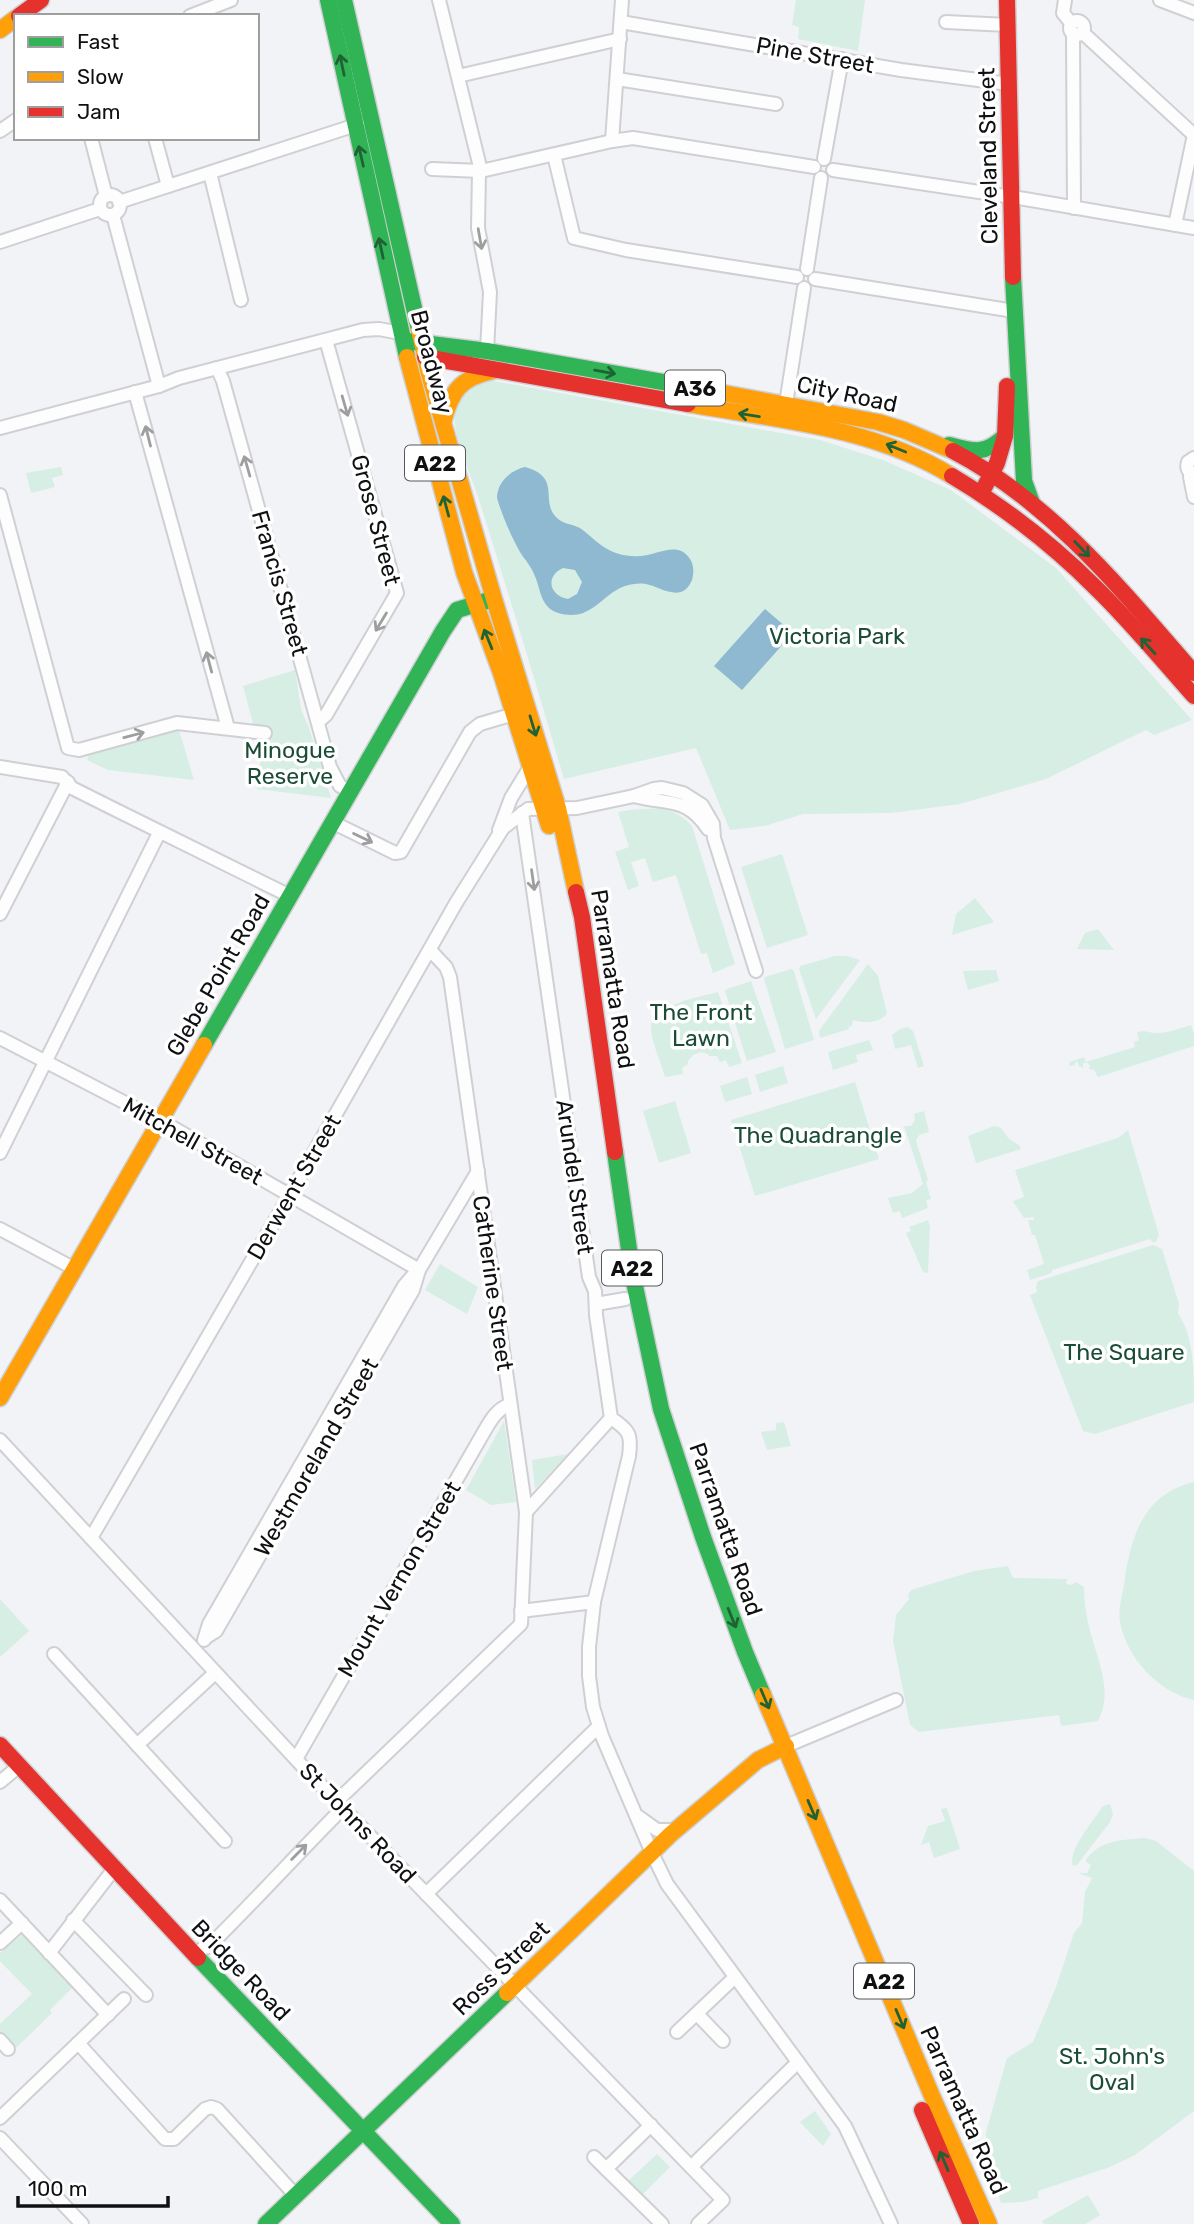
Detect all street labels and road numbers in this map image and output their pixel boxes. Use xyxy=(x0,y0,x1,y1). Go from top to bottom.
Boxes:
street label: Pine Street xyxy=(754,31,876,79)
street label: Cleveland Street xyxy=(972,67,1004,245)
street label: Broadway xyxy=(405,307,459,417)
road number: A36 xyxy=(665,370,725,406)
street label: City Road xyxy=(794,370,900,418)
road number: A22 xyxy=(405,446,465,480)
street label: Grose Street xyxy=(345,452,407,588)
street label: Francis Street xyxy=(246,507,314,659)
street label: Parramatta Road xyxy=(585,887,641,1071)
street label: Glebe Point Road xyxy=(160,889,276,1061)
street label: Mitchell Street xyxy=(118,1091,268,1191)
street label: Arundel Street xyxy=(550,1098,600,1256)
street label: Derwent Street xyxy=(241,1109,347,1265)
street label: Catherine Street xyxy=(467,1193,519,1373)
road number: A22 xyxy=(602,1250,662,1286)
street label: Westmoreland Street xyxy=(248,1353,384,1561)
street label: Parramatta Road xyxy=(683,1439,769,1619)
street label: Mount Vernon Street xyxy=(331,1476,467,1682)
street label: St Johns Road xyxy=(294,1757,422,1889)
street label: Bridge Road xyxy=(186,1913,296,2027)
street label: Ross Street xyxy=(447,1915,555,2021)
road number: A22 xyxy=(854,1964,914,1998)
street label: Parramatta Road xyxy=(914,2022,1014,2198)

